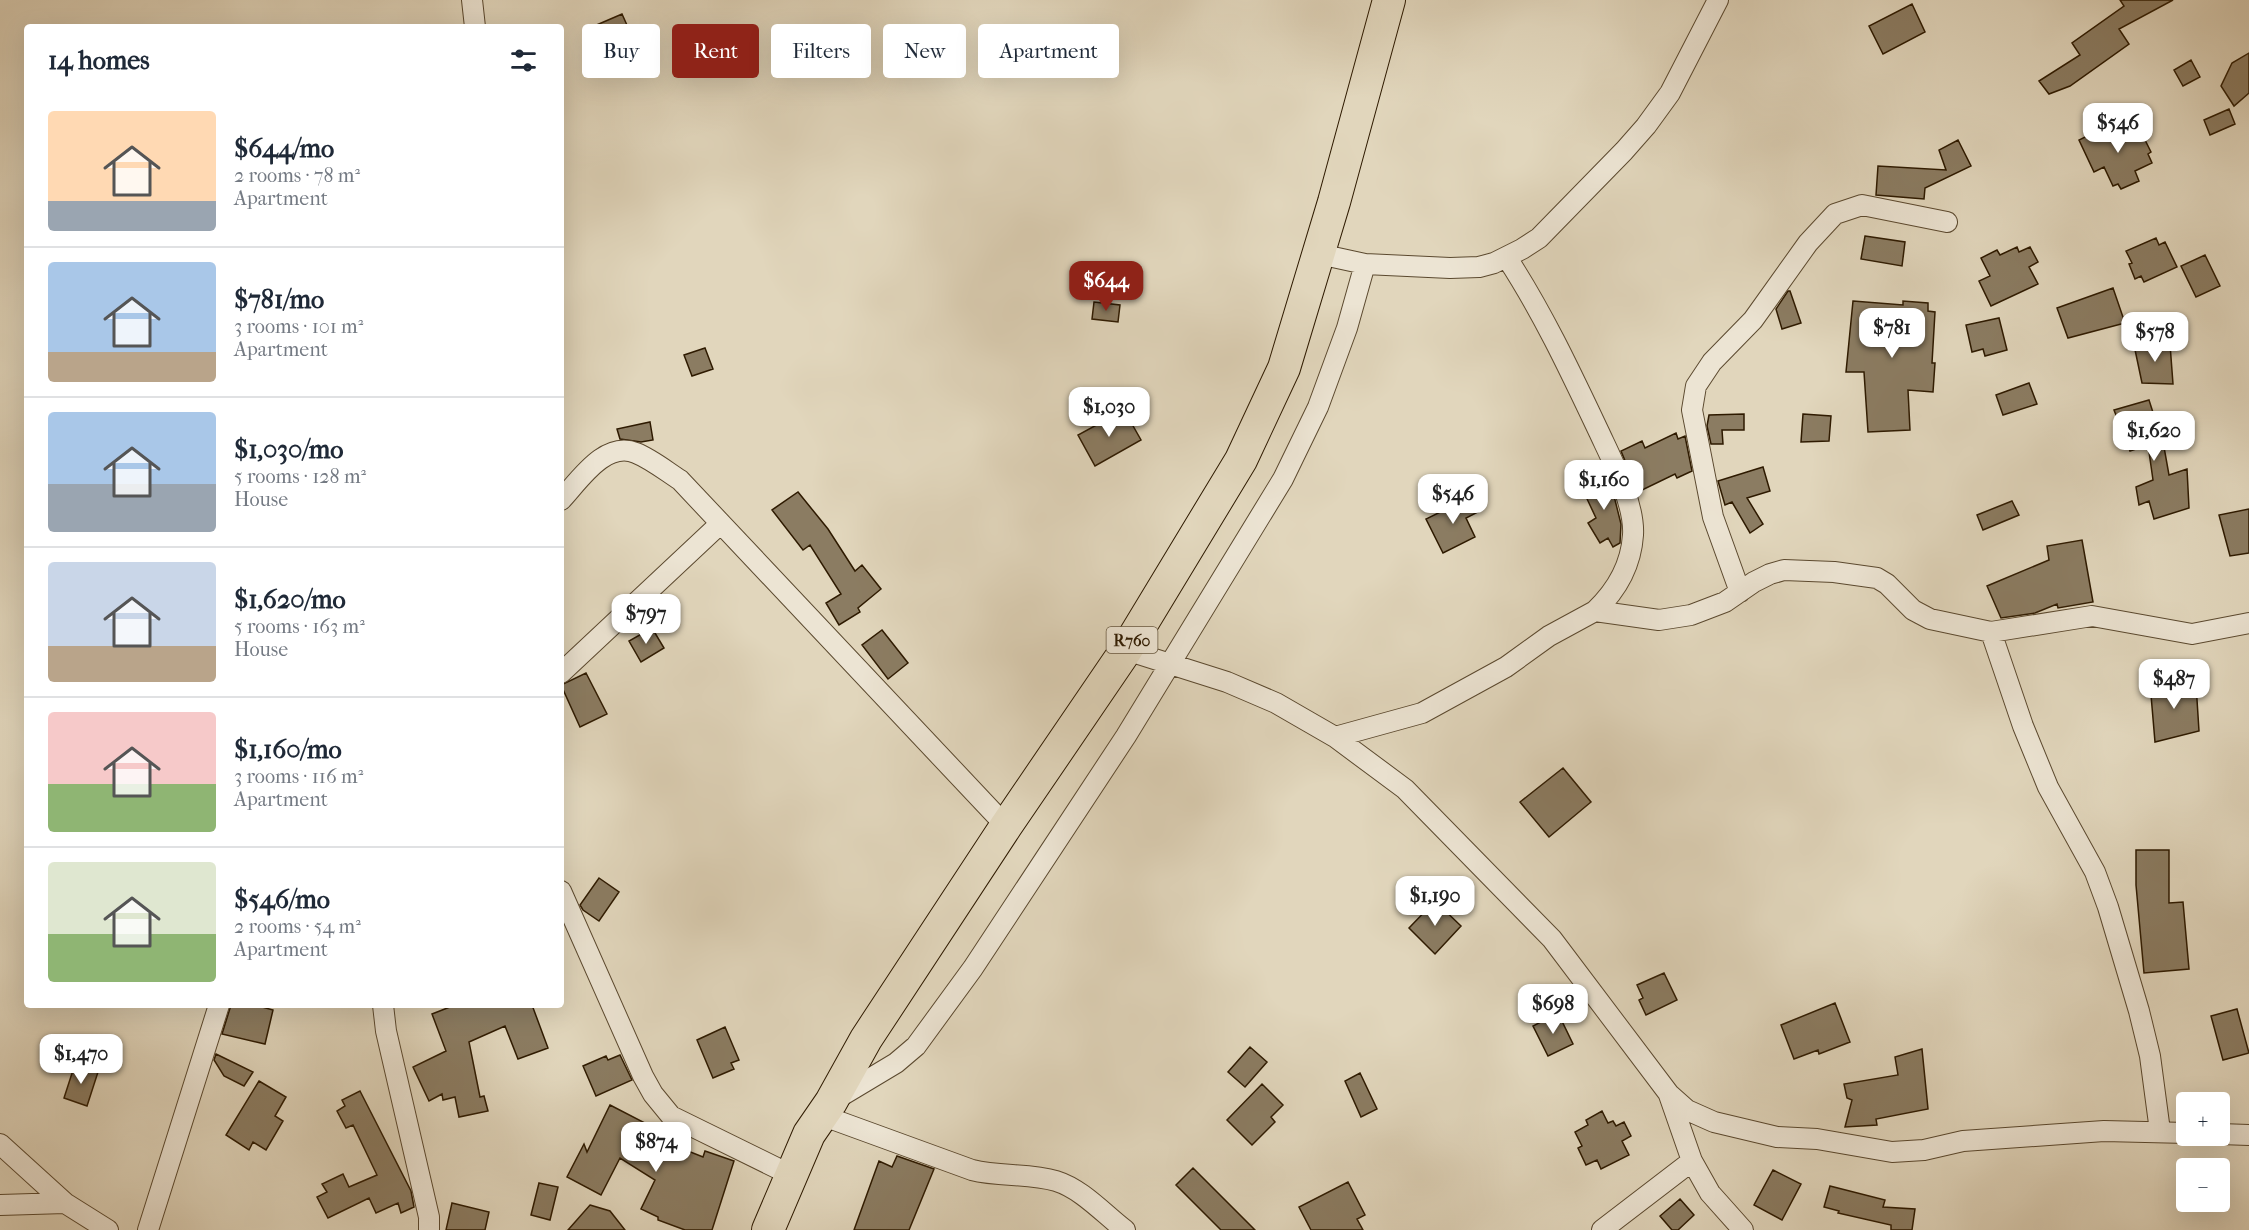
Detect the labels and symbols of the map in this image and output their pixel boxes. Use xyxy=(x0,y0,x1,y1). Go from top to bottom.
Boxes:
pin: $546 xyxy=(2082,103,2154,154)
pin: $644 xyxy=(1070,261,1142,312)
pin: $781 xyxy=(1856,308,1928,359)
pin: $578 xyxy=(2119,312,2191,363)
pin: $1,030 xyxy=(1060,387,1158,438)
pin: $1,620 xyxy=(2105,411,2203,462)
pin: $1,160 xyxy=(1555,460,1653,511)
pin: $546 xyxy=(1417,474,1489,525)
pin: $797 xyxy=(610,594,682,645)
road number: R760 xyxy=(1106,627,1158,653)
pin: $487 xyxy=(2138,659,2210,710)
pin: $1,190 xyxy=(1386,876,1484,927)
pin: $698 xyxy=(1517,984,1589,1035)
pin: $1,470 xyxy=(32,1034,130,1085)
pin: $874 xyxy=(620,1122,692,1173)

